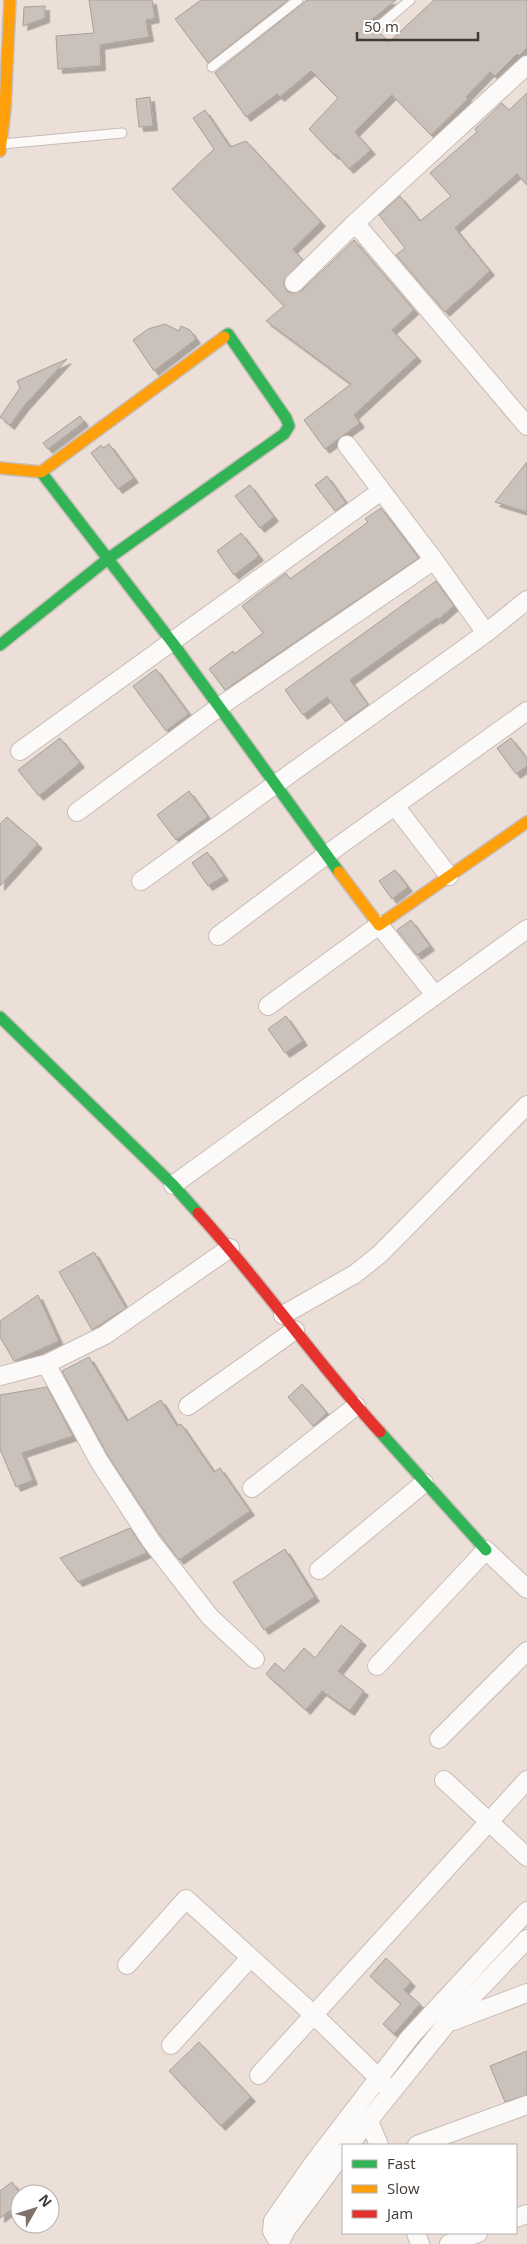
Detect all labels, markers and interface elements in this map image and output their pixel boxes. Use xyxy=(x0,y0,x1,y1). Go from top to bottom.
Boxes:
scale bar xyxy=(357,10,478,42)
text: 50 m xyxy=(364,16,399,36)
legend xyxy=(342,2144,517,2234)
text: Fast xyxy=(387,2153,416,2173)
text: Slow xyxy=(387,2178,420,2198)
north arrow xyxy=(10,2184,60,2234)
text: N xyxy=(35,2190,56,2211)
text: Jam xyxy=(385,2203,413,2223)

